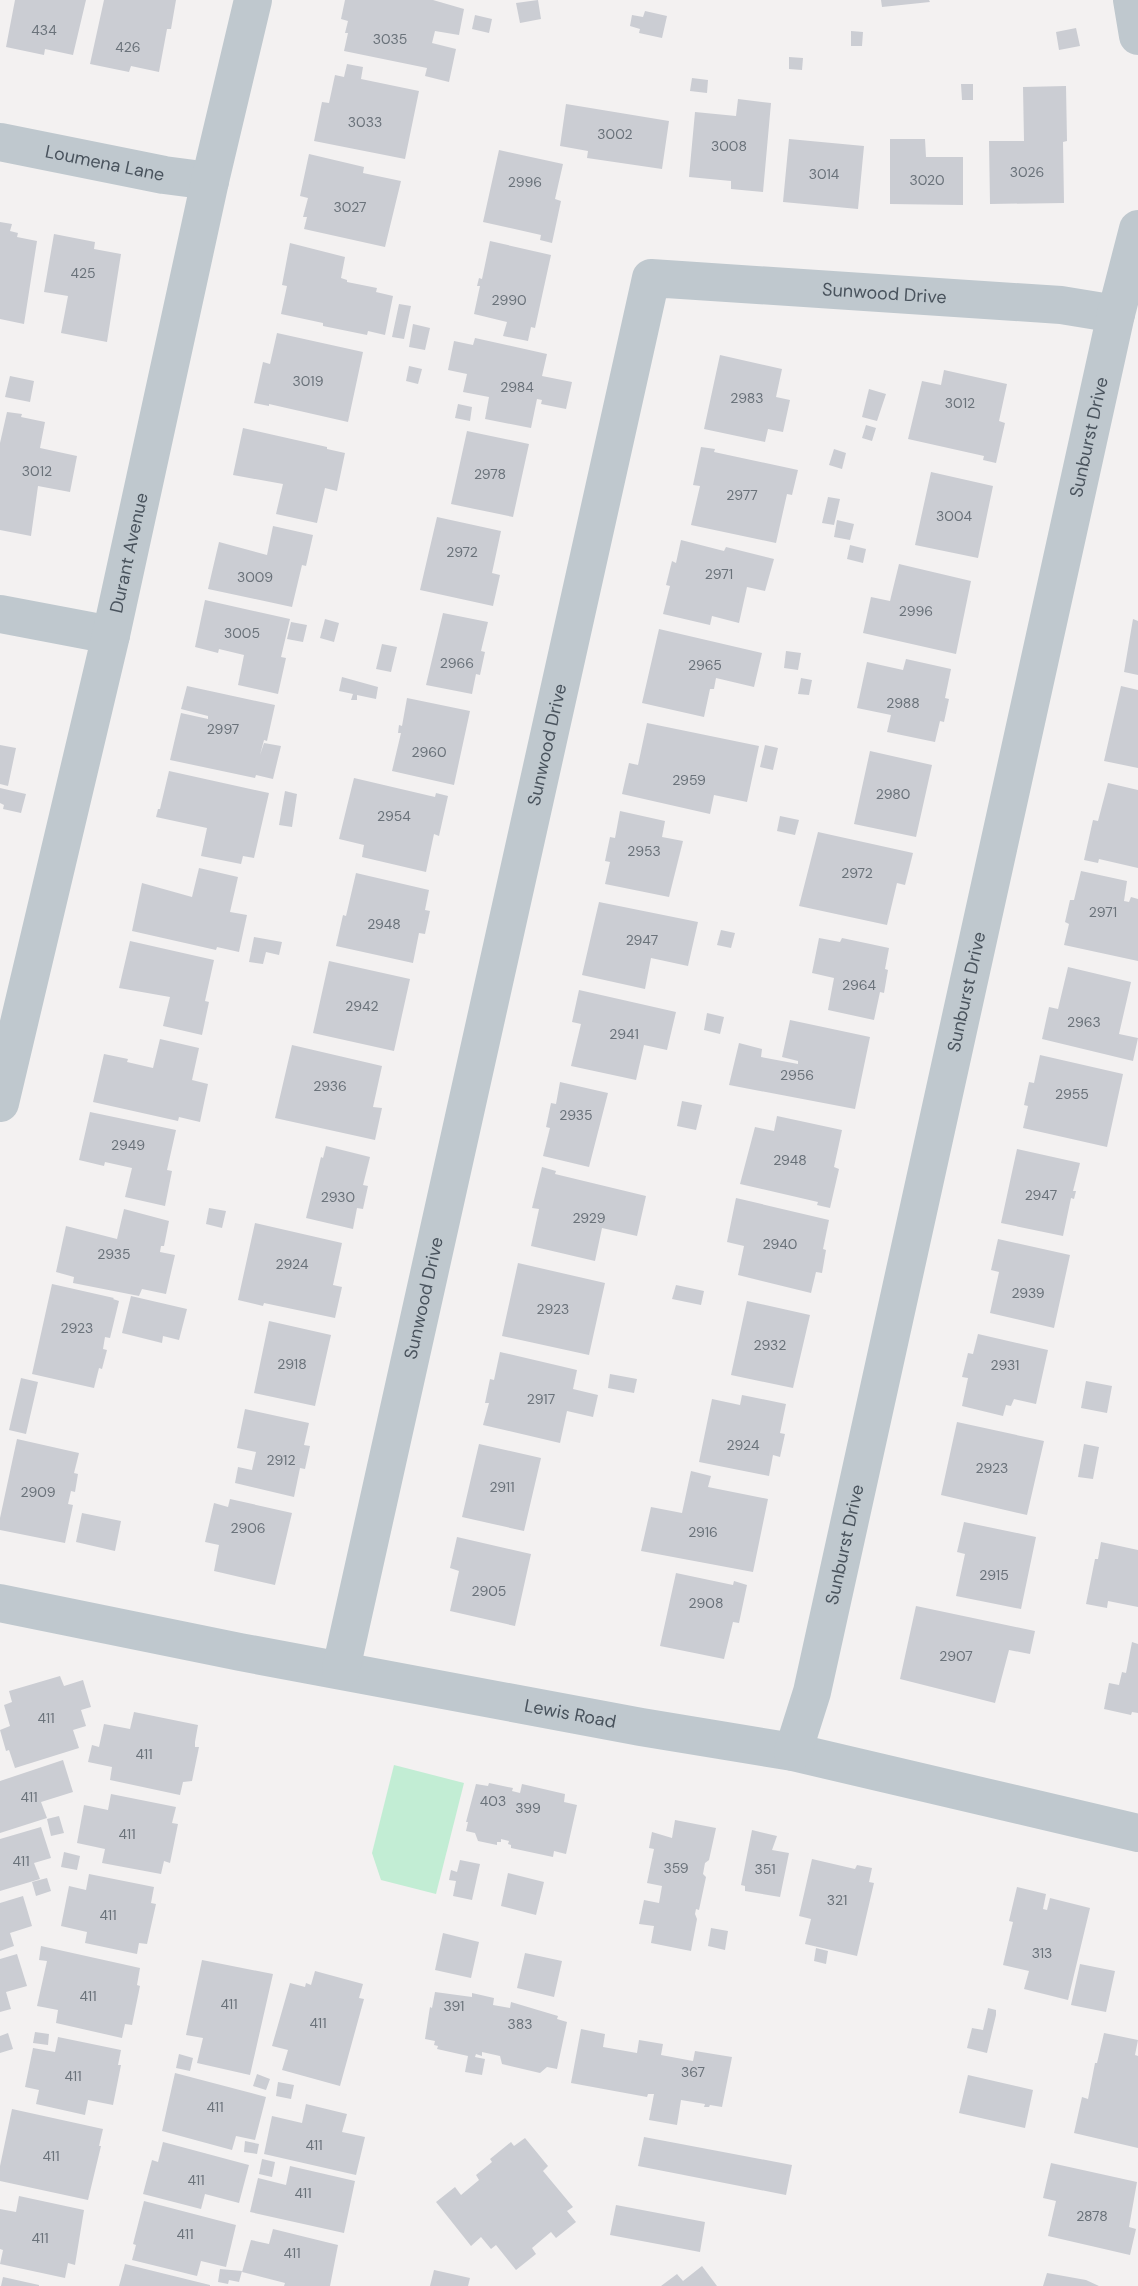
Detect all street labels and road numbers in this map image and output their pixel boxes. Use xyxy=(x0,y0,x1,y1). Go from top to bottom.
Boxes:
street label: Loumena Lane xyxy=(43,139,167,187)
street label: Sunwood Drive xyxy=(821,277,947,309)
street label: Sunburst Drive xyxy=(1064,375,1114,500)
street label: Durant Avenue xyxy=(104,490,154,615)
street label: Sunwood Drive xyxy=(522,681,572,808)
street label: Sunburst Drive xyxy=(942,929,991,1054)
street label: Sunwood Drive xyxy=(398,1235,449,1362)
street label: Sunburst Drive xyxy=(820,1482,869,1607)
street label: Lewis Road xyxy=(522,1693,618,1734)

